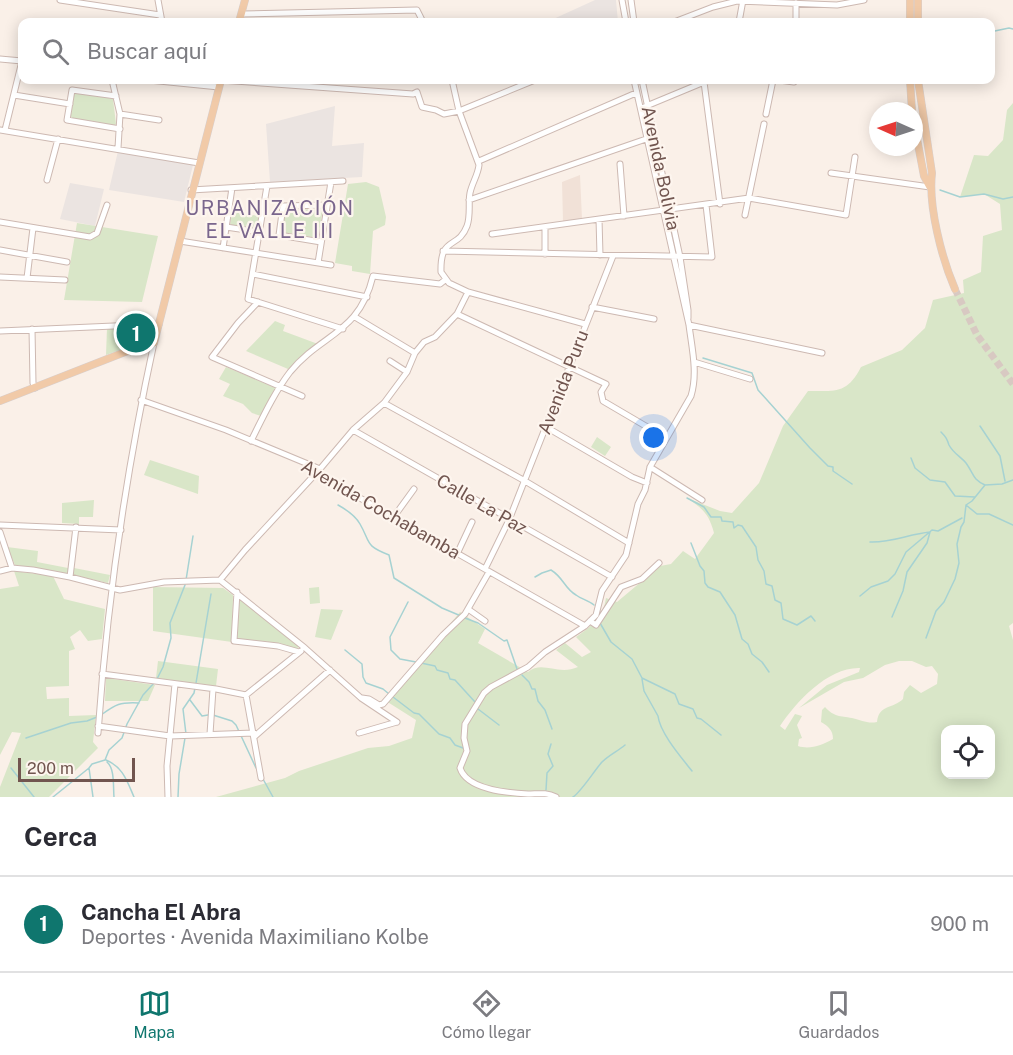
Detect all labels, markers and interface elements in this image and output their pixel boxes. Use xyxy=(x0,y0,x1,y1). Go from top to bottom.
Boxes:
search box xyxy=(18,18,995,84)
icon: search xyxy=(39,35,72,68)
text: Buscar aquí xyxy=(87,38,207,64)
north arrow xyxy=(869,102,923,156)
street label: Avenida Bolivia xyxy=(638,104,684,232)
district label: URBANIZACIÓN EL VALLE III xyxy=(185,195,355,243)
pin: 1 xyxy=(116,310,156,356)
street label: Avenida Puru xyxy=(533,327,593,437)
your location xyxy=(639,423,668,452)
street label: Avenida Cochabamba xyxy=(298,455,464,563)
street label: Calle La Paz xyxy=(433,470,531,538)
map controls xyxy=(941,725,995,779)
button: locate xyxy=(941,725,995,779)
scale bar xyxy=(18,755,135,782)
text: 200 m xyxy=(27,759,74,778)
text: Cerca xyxy=(24,821,97,852)
text: Cancha El Abra xyxy=(81,899,241,925)
text: 1 xyxy=(39,912,48,936)
text: 900 m xyxy=(930,912,989,936)
text: Deportes · Avenida Maximiliano Kolbe xyxy=(81,925,429,949)
tab: Mapa xyxy=(134,987,175,1042)
tab: Cómo llegar xyxy=(442,987,531,1042)
tab: Guardados xyxy=(798,987,879,1042)

